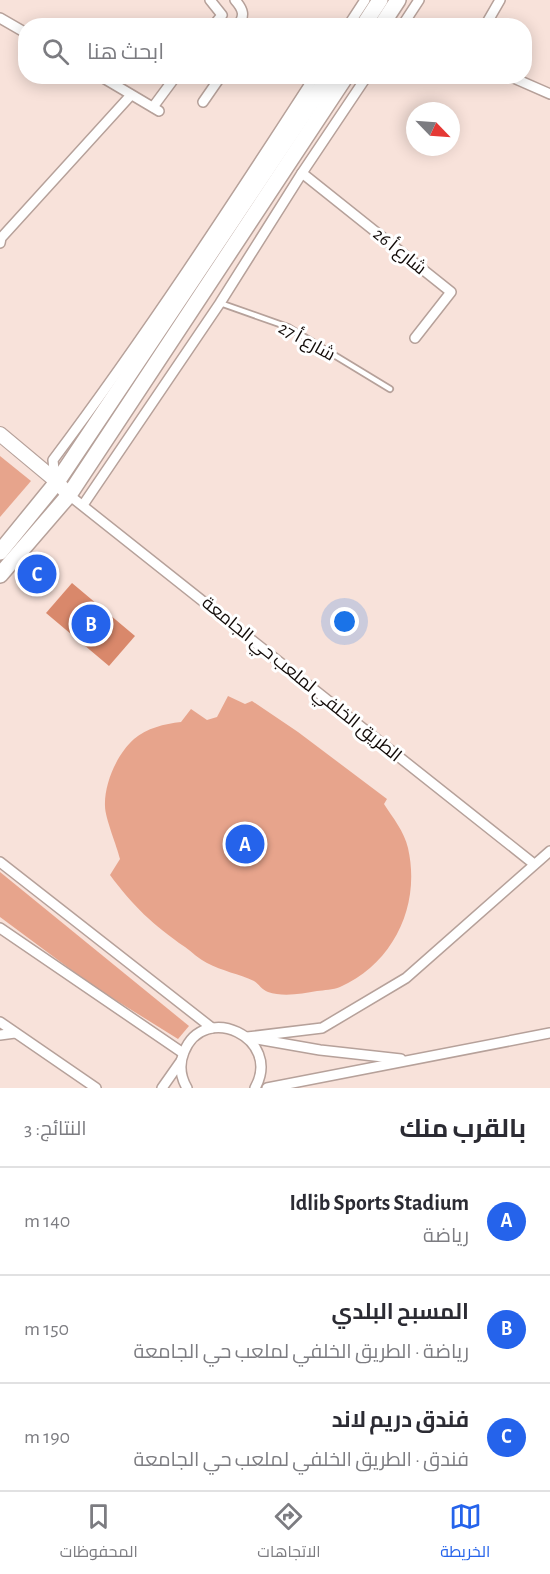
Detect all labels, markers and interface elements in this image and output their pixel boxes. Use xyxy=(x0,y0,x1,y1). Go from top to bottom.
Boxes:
search box xyxy=(18,18,532,84)
icon: search xyxy=(39,35,72,68)
text: ابحث هنا xyxy=(87,41,164,63)
north arrow xyxy=(406,102,460,156)
street label: شارع أ 26 xyxy=(368,223,431,280)
street label: شارع أ 27 xyxy=(274,317,339,366)
pin: C xyxy=(18,552,57,596)
street label: الطريق الخلفي لملعب حي الجامعة xyxy=(196,594,404,769)
pin: B xyxy=(72,602,110,646)
your location xyxy=(330,607,359,636)
pin: A xyxy=(226,822,264,866)
text: بالقرب منك xyxy=(399,1116,526,1142)
text: النتائج: 3 xyxy=(24,1119,87,1139)
text: Idlib Sports Stadium xyxy=(290,1192,469,1214)
text: 140 m xyxy=(24,1211,70,1231)
text: A xyxy=(501,1211,513,1231)
text: رياضة xyxy=(423,1226,469,1246)
text: المسبح البلدي xyxy=(331,1301,469,1323)
text: 150 m xyxy=(24,1319,69,1339)
text: B xyxy=(501,1319,512,1339)
text: رياضة · الطريق الخلفي لملعب حي الجامعة xyxy=(133,1342,469,1362)
text: فندق دريم لاند xyxy=(332,1409,469,1431)
text: 190 m xyxy=(24,1427,70,1447)
text: C xyxy=(501,1427,512,1447)
text: فندق · الطريق الخلفي لملعب حي الجامعة xyxy=(133,1450,469,1470)
tab: المحفوظات xyxy=(60,1500,138,1566)
tab: الاتجاهات xyxy=(257,1500,321,1566)
tab: الخريطة xyxy=(440,1500,490,1566)

